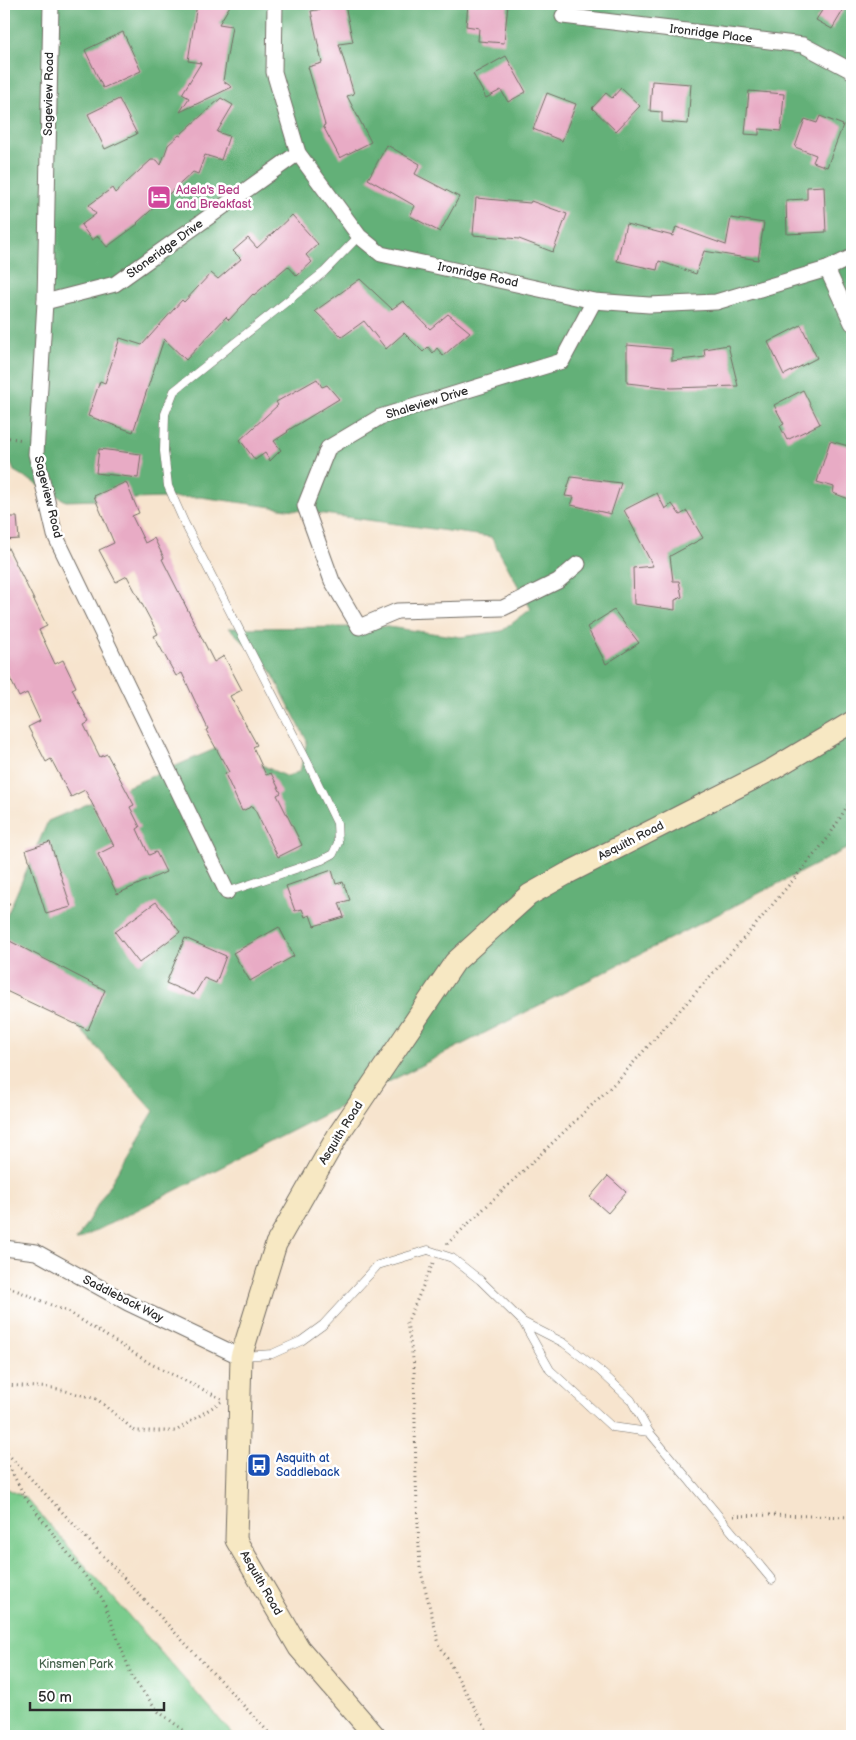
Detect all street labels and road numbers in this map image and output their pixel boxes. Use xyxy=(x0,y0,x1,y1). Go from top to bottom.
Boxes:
street label: Ironridge Place xyxy=(669,21,753,47)
street label: Sageview Road xyxy=(41,52,57,136)
street label: Stoneridge Drive xyxy=(124,216,206,282)
street label: Ironridge Road xyxy=(436,259,520,291)
street label: Shaleview Drive xyxy=(384,383,470,423)
street label: Sageview Road xyxy=(31,454,65,540)
street label: Asquith Road xyxy=(596,818,667,864)
street label: Asquith Road xyxy=(316,1098,366,1167)
street label: Saddleback Way xyxy=(80,1272,166,1326)
street label: Asquith Road xyxy=(237,1548,286,1618)

